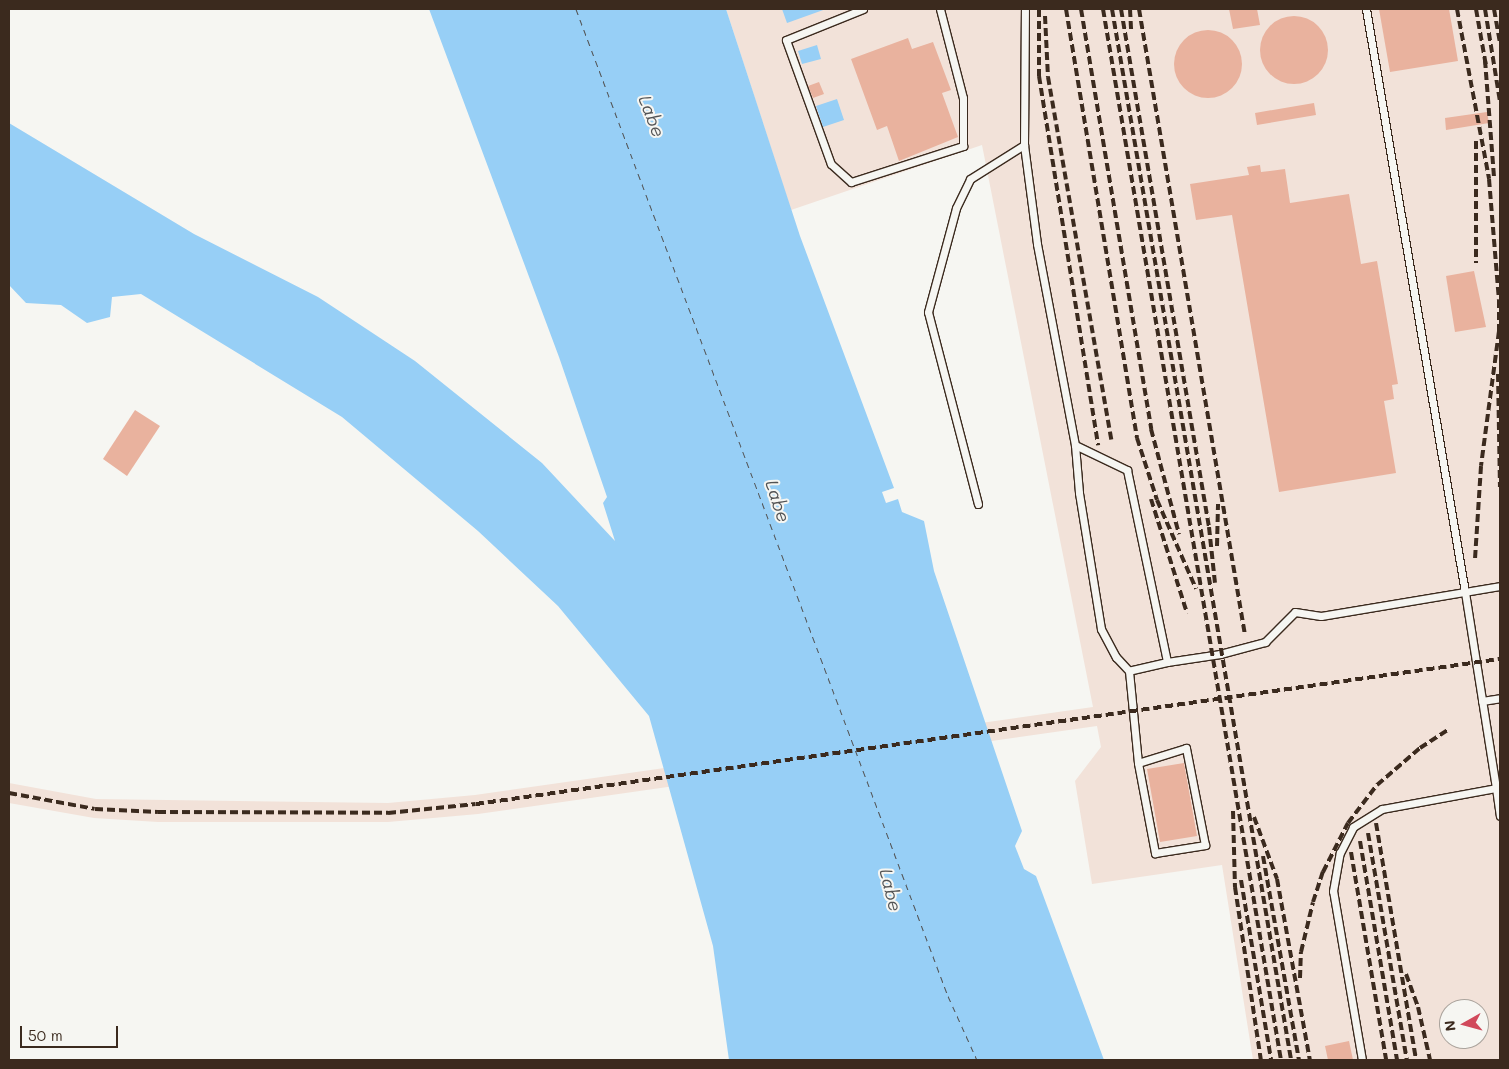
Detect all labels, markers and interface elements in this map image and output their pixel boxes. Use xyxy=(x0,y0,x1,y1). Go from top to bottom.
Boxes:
water label: Labe xyxy=(634,92,670,140)
water label: Labe xyxy=(761,477,795,525)
water label: Labe xyxy=(875,866,907,914)
north arrow xyxy=(1439,999,1489,1049)
scale bar xyxy=(22,1016,120,1048)
text: N xyxy=(1440,1019,1460,1032)
text: 50 m xyxy=(28,1025,63,1045)

